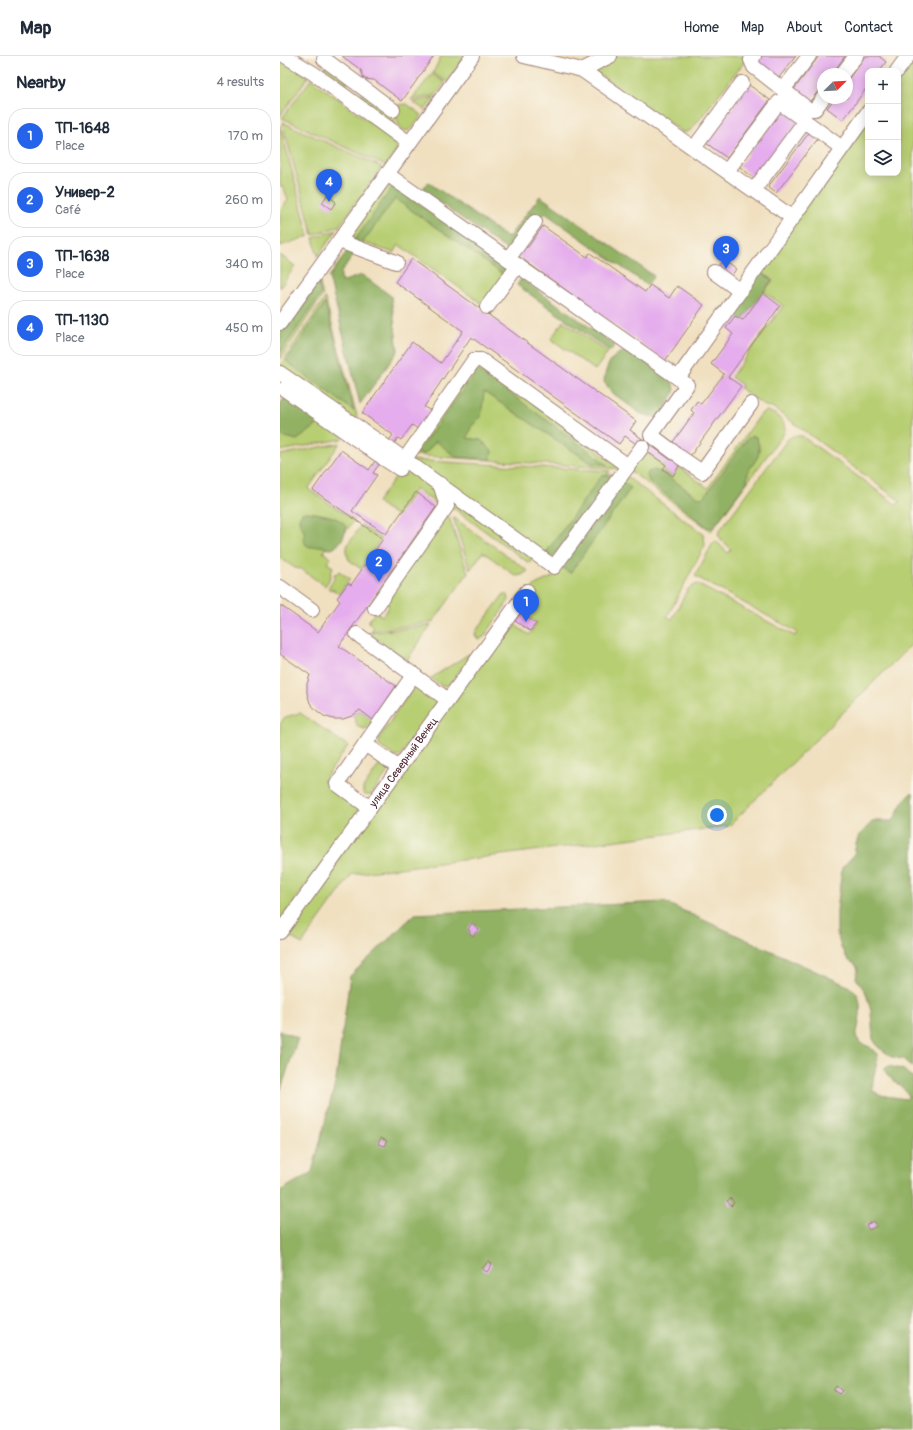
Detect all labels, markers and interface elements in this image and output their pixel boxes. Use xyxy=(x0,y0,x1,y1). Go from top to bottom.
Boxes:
text: Map xyxy=(20,16,51,40)
text: Home xyxy=(684,19,719,36)
text: Map xyxy=(741,19,764,36)
text: About xyxy=(786,19,822,36)
text: Contact xyxy=(844,19,893,36)
north arrow xyxy=(817,68,853,104)
map controls xyxy=(865,68,901,176)
button: + xyxy=(865,68,901,104)
text: Nearby xyxy=(16,72,65,93)
text: 4 results xyxy=(217,74,264,90)
button: − xyxy=(865,104,901,140)
text: ТП-1648 xyxy=(55,119,110,138)
text: 1 xyxy=(27,128,33,144)
text: 170 m xyxy=(228,128,263,144)
text: Place xyxy=(55,138,84,154)
button: layers xyxy=(865,140,901,176)
pin: 4 xyxy=(316,169,342,202)
text: Универ-2 xyxy=(55,183,115,202)
text: 2 xyxy=(26,192,34,208)
text: 260 m xyxy=(225,192,263,208)
text: Café xyxy=(55,202,81,218)
pin: 3 xyxy=(713,236,739,269)
text: ТП-1638 xyxy=(55,247,109,266)
text: 3 xyxy=(26,256,34,272)
text: 340 m xyxy=(225,256,263,272)
text: Place xyxy=(55,266,84,282)
text: ТП-1130 xyxy=(55,311,109,330)
text: 4 xyxy=(26,320,34,336)
text: 450 m xyxy=(225,320,263,336)
text: Place xyxy=(55,330,84,346)
pin: 2 xyxy=(366,549,392,582)
pin: 1 xyxy=(513,589,539,622)
street label: улица Северный Венец xyxy=(366,714,440,810)
your location xyxy=(707,805,727,825)

